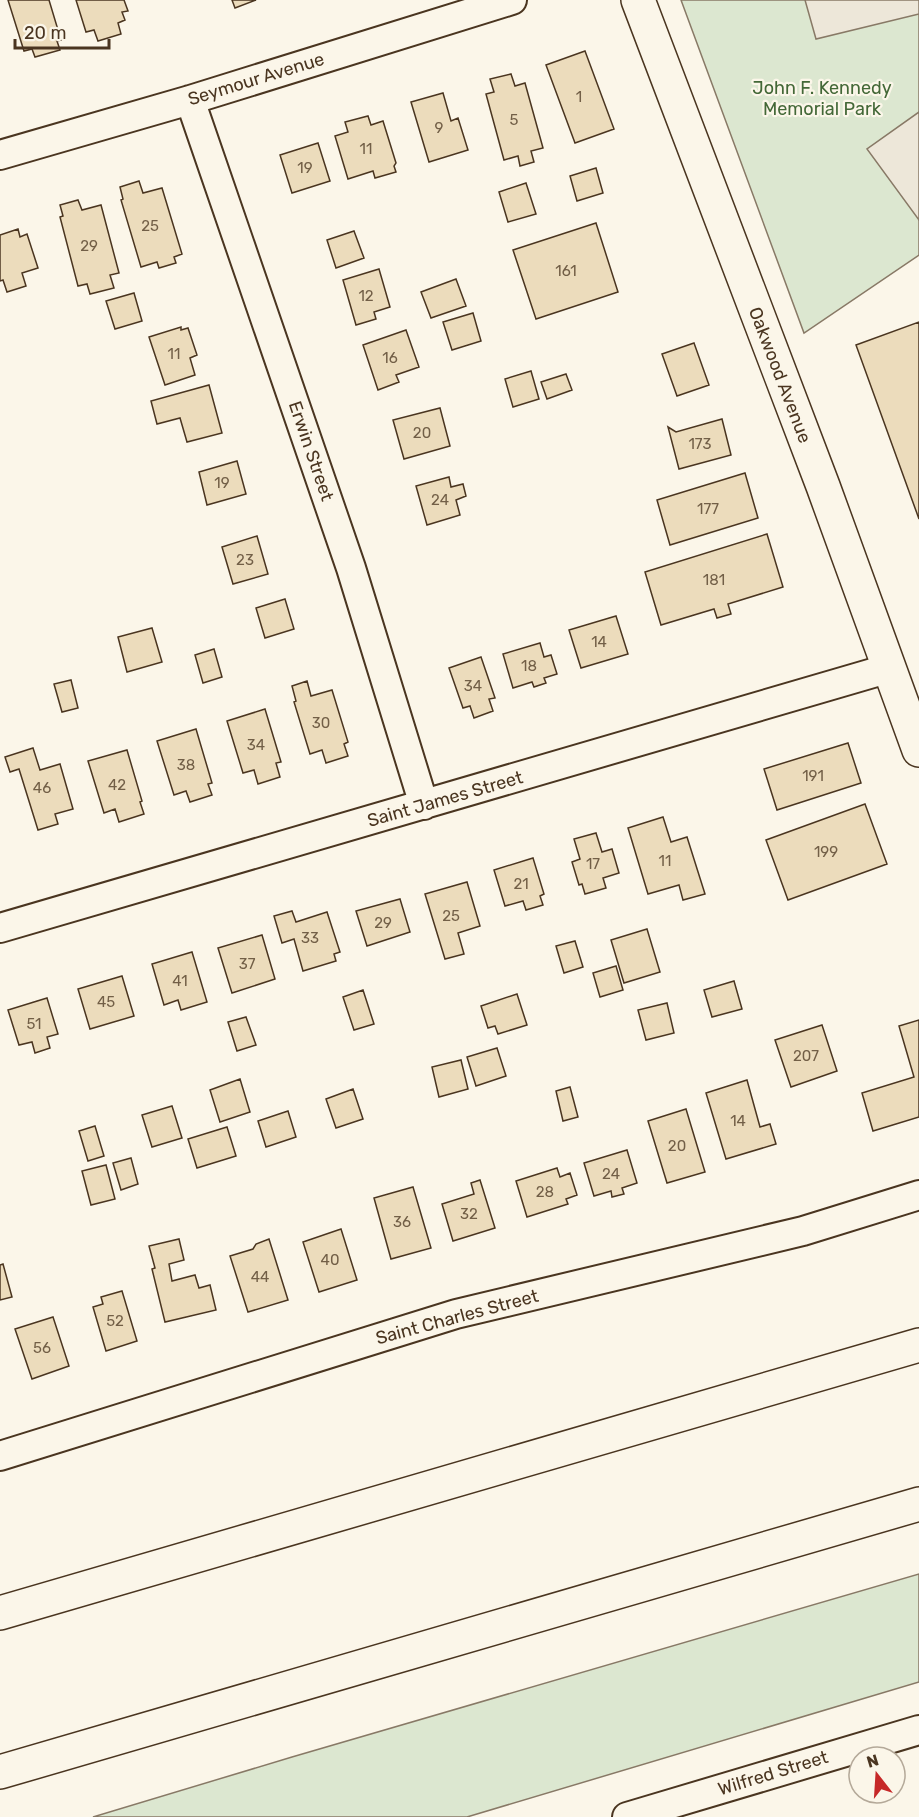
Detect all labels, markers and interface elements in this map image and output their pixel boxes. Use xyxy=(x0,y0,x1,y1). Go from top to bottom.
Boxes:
scale bar xyxy=(15,12,110,50)
text: 20 m xyxy=(24,22,66,44)
street label: Seymour Avenue xyxy=(185,48,327,110)
park label: John F. Kennedy Memorial Park xyxy=(752,77,892,120)
house number: 1 xyxy=(576,88,582,106)
house number: 5 xyxy=(510,111,519,129)
house number: 9 xyxy=(435,119,444,137)
house number: 11 xyxy=(360,140,372,158)
house number: 19 xyxy=(297,159,313,177)
house number: 25 xyxy=(141,217,159,235)
house number: 29 xyxy=(80,237,98,255)
house number: 161 xyxy=(555,262,577,280)
house number: 12 xyxy=(358,287,374,305)
street label: Oakwood Avenue xyxy=(744,304,816,446)
house number: 11 xyxy=(168,345,180,363)
house number: 16 xyxy=(382,349,398,367)
street label: Erwin Street xyxy=(284,398,338,504)
house number: 20 xyxy=(413,424,431,442)
house number: 173 xyxy=(688,435,712,453)
house number: 19 xyxy=(214,474,230,492)
house number: 24 xyxy=(431,491,449,509)
house number: 177 xyxy=(697,500,719,518)
house number: 23 xyxy=(236,551,254,569)
house number: 181 xyxy=(703,571,725,589)
house number: 14 xyxy=(591,633,607,651)
house number: 18 xyxy=(521,657,537,675)
house number: 34 xyxy=(464,677,482,695)
house number: 30 xyxy=(312,714,330,732)
house number: 34 xyxy=(247,736,265,754)
house number: 38 xyxy=(177,756,195,774)
street label: Saint James Street xyxy=(365,766,525,832)
house number: 191 xyxy=(802,767,824,785)
house number: 42 xyxy=(108,776,126,794)
house number: 46 xyxy=(33,779,51,797)
house number: 199 xyxy=(814,843,838,861)
house number: 11 xyxy=(659,852,671,870)
house number: 17 xyxy=(586,855,600,873)
house number: 21 xyxy=(513,875,529,893)
house number: 25 xyxy=(442,907,460,925)
house number: 29 xyxy=(374,914,392,932)
house number: 33 xyxy=(301,929,319,947)
house number: 37 xyxy=(239,955,256,973)
house number: 41 xyxy=(172,972,188,990)
house number: 45 xyxy=(97,993,115,1011)
house number: 51 xyxy=(26,1015,42,1033)
house number: 207 xyxy=(793,1047,819,1065)
house number: 14 xyxy=(730,1112,746,1130)
house number: 20 xyxy=(668,1137,686,1155)
house number: 24 xyxy=(602,1165,620,1183)
house number: 28 xyxy=(536,1183,554,1201)
house number: 32 xyxy=(460,1205,478,1223)
house number: 36 xyxy=(393,1213,411,1231)
house number: 40 xyxy=(321,1251,339,1269)
house number: 44 xyxy=(251,1268,269,1286)
street label: Saint Charles Street xyxy=(373,1285,541,1349)
house number: 52 xyxy=(106,1312,124,1330)
house number: 56 xyxy=(33,1339,51,1357)
north arrow xyxy=(847,1745,907,1805)
street label: Wilfred Street xyxy=(715,1746,831,1800)
text: N xyxy=(864,1750,881,1772)

